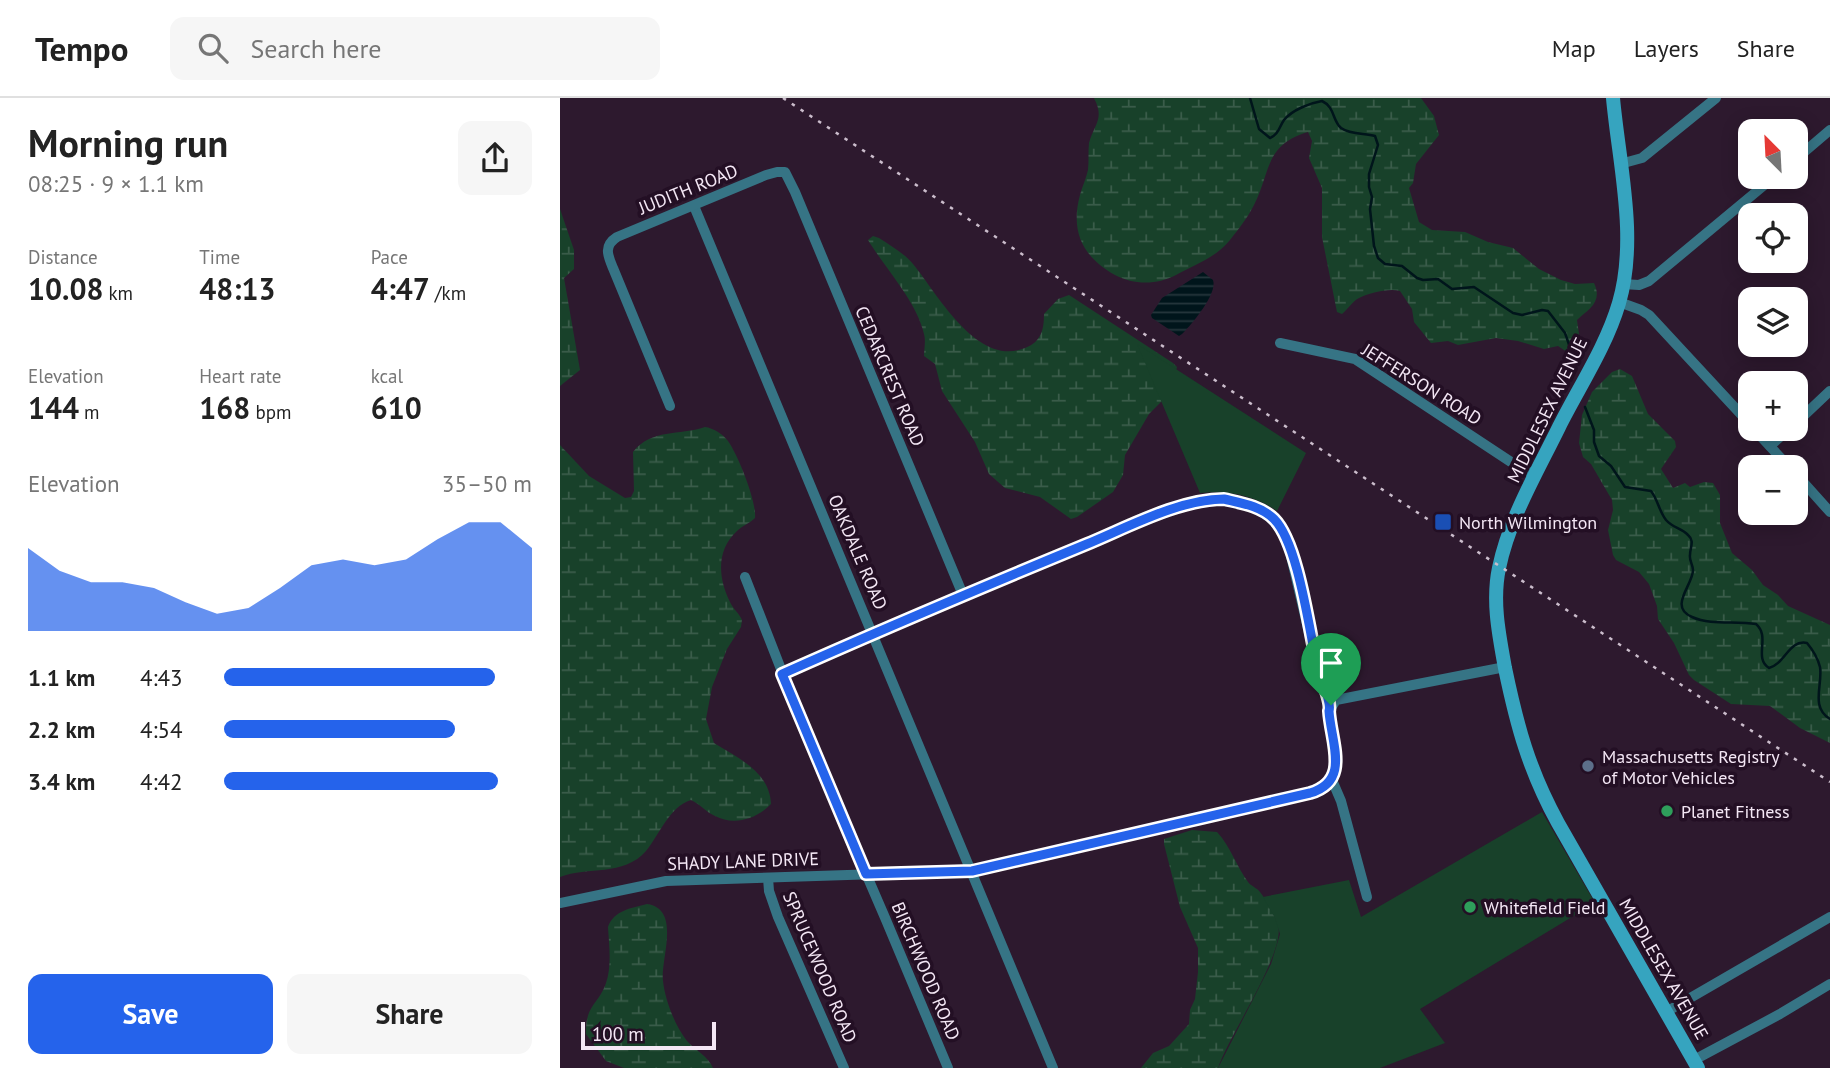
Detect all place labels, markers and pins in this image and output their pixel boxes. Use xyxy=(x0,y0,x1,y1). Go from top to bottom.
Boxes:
place label: North Wilmington xyxy=(1459,511,1597,534)
marker: North Wilmington xyxy=(1433,512,1453,532)
pin xyxy=(1301,633,1361,705)
place label: Massachusetts Registry of Motor Vehicles xyxy=(1602,745,1780,789)
marker: Massachusetts Registry of Motor Vehicles xyxy=(1580,758,1596,774)
place label: Planet Fitness xyxy=(1681,800,1790,823)
marker: Planet Fitness xyxy=(1659,803,1675,819)
place label: Whitefield Field xyxy=(1484,896,1605,919)
marker: Whitefield Field xyxy=(1462,899,1478,915)

